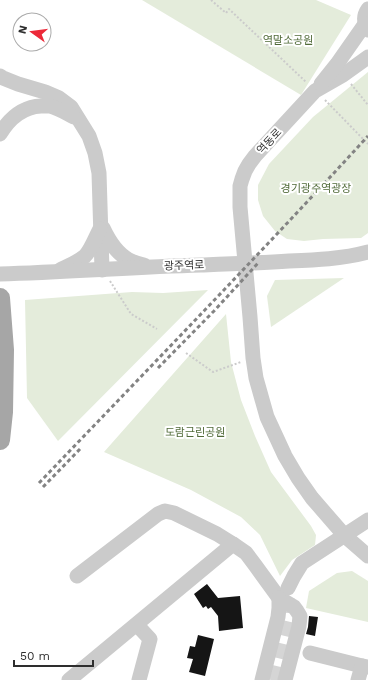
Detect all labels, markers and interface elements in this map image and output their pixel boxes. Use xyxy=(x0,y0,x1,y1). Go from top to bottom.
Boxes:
north arrow xyxy=(12,12,52,52)
text: N xyxy=(15,24,30,35)
park label: 역말소공원 xyxy=(263,34,313,47)
street label: 역동로 xyxy=(254,126,284,157)
park label: 경기광주역광장 xyxy=(281,182,351,195)
street label: 광주역로 xyxy=(164,258,204,273)
park label: 도람근린공원 xyxy=(165,426,225,439)
scale bar xyxy=(14,642,93,668)
text: 50 m xyxy=(20,649,50,663)

